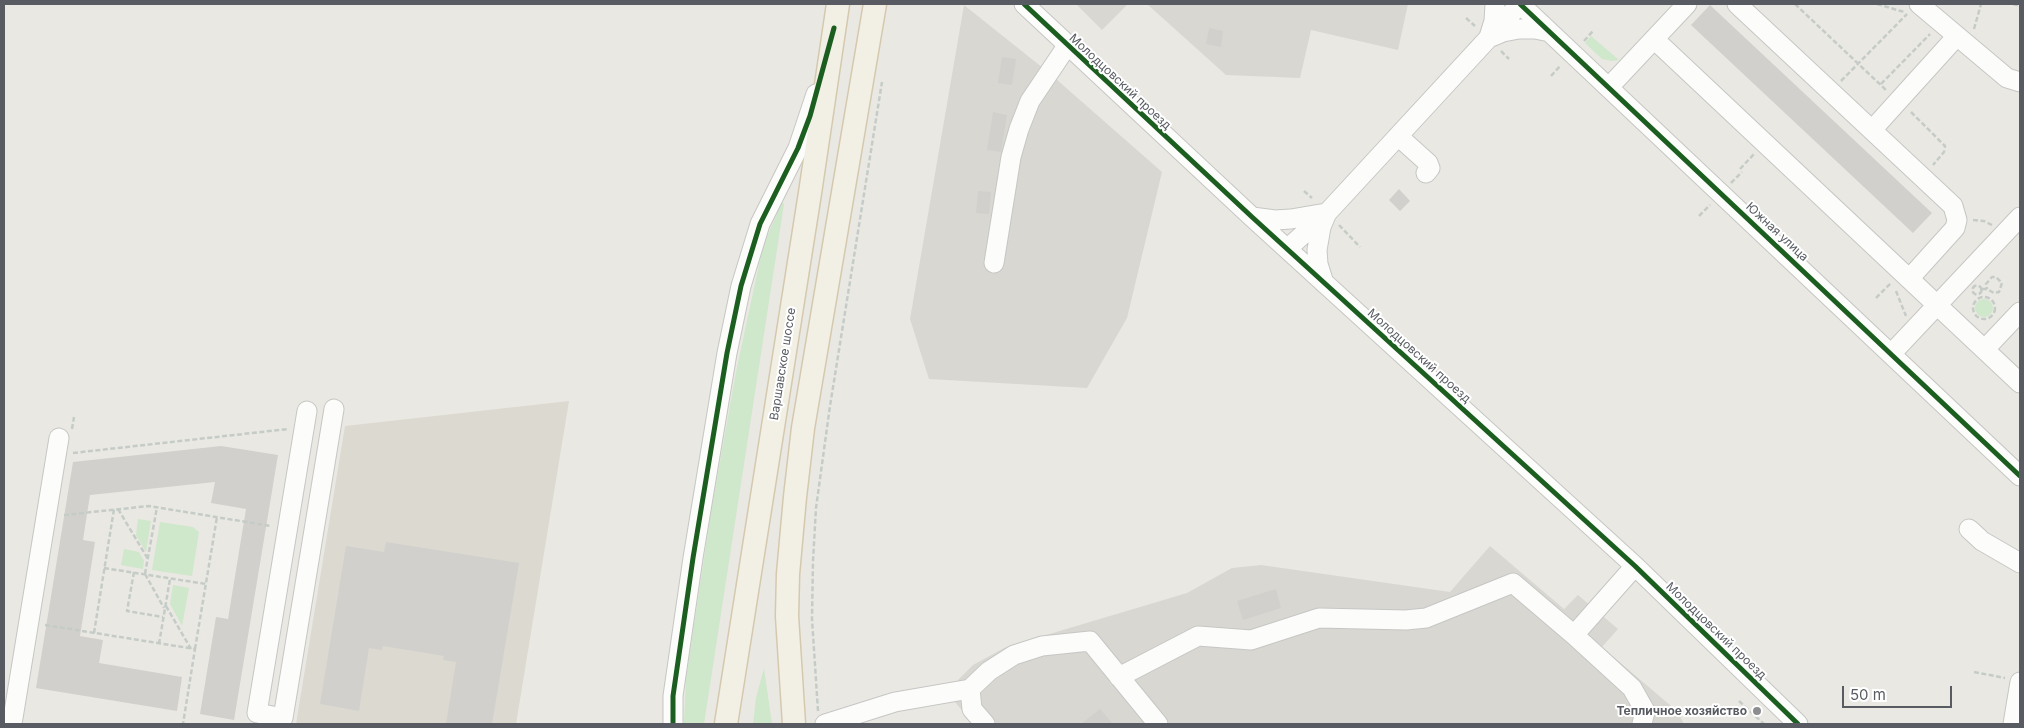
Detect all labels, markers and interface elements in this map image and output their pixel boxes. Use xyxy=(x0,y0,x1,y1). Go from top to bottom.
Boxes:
street label: Молодцовский проезд xyxy=(1066,31,1174,133)
street label: Южная улица xyxy=(1743,200,1811,264)
street label: Молодцовский проезд xyxy=(1364,306,1474,406)
street label: Варшавское шоссе xyxy=(767,307,799,421)
street label: Молодцовский проезд xyxy=(1663,579,1769,683)
scale bar xyxy=(1844,676,1954,708)
text: 50 m xyxy=(1850,685,1886,704)
place label: Тепличное хозяйство xyxy=(1616,704,1747,718)
marker: Тепличное хозяйство xyxy=(1751,705,1763,717)

